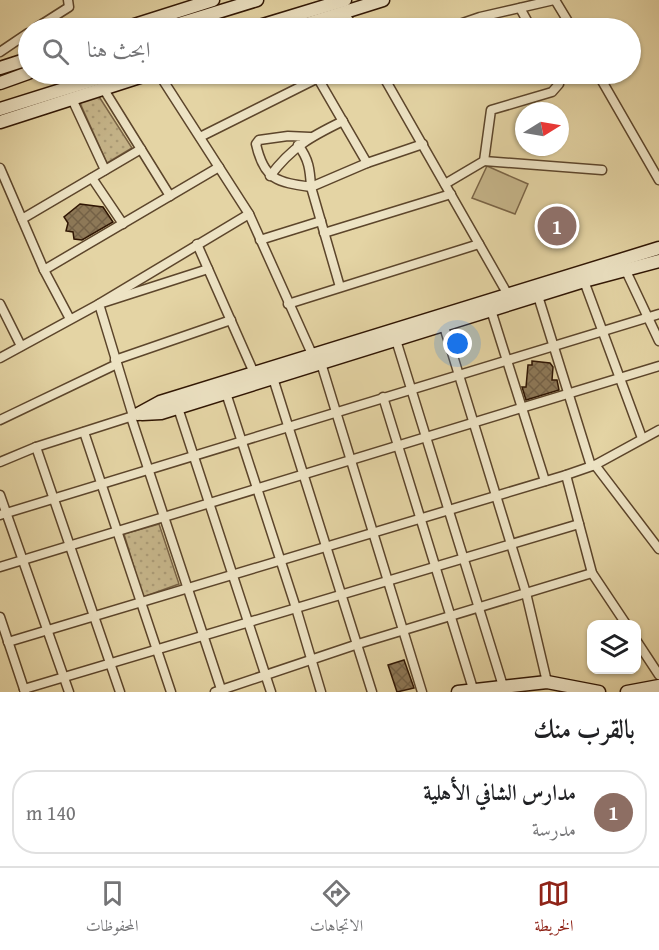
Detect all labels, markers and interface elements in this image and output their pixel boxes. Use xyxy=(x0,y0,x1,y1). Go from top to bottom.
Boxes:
search box xyxy=(18,18,641,84)
text: ابحث هنا xyxy=(87,33,151,65)
icon: search xyxy=(39,35,72,68)
north arrow xyxy=(515,102,569,156)
pin: 1 xyxy=(538,204,576,248)
your location xyxy=(443,329,472,358)
map controls xyxy=(587,620,641,674)
button: layers xyxy=(587,620,641,674)
text: بالقرب منك xyxy=(533,709,635,748)
text: مدارس الشافي الأهلية xyxy=(423,776,576,808)
text: 140 m xyxy=(26,798,76,827)
text: 1 xyxy=(608,798,619,827)
text: مدرسة xyxy=(532,814,576,843)
tab: المحفوظات xyxy=(86,877,138,941)
tab: الاتجاهات xyxy=(310,877,363,941)
tab: الخريطة xyxy=(534,877,573,941)

